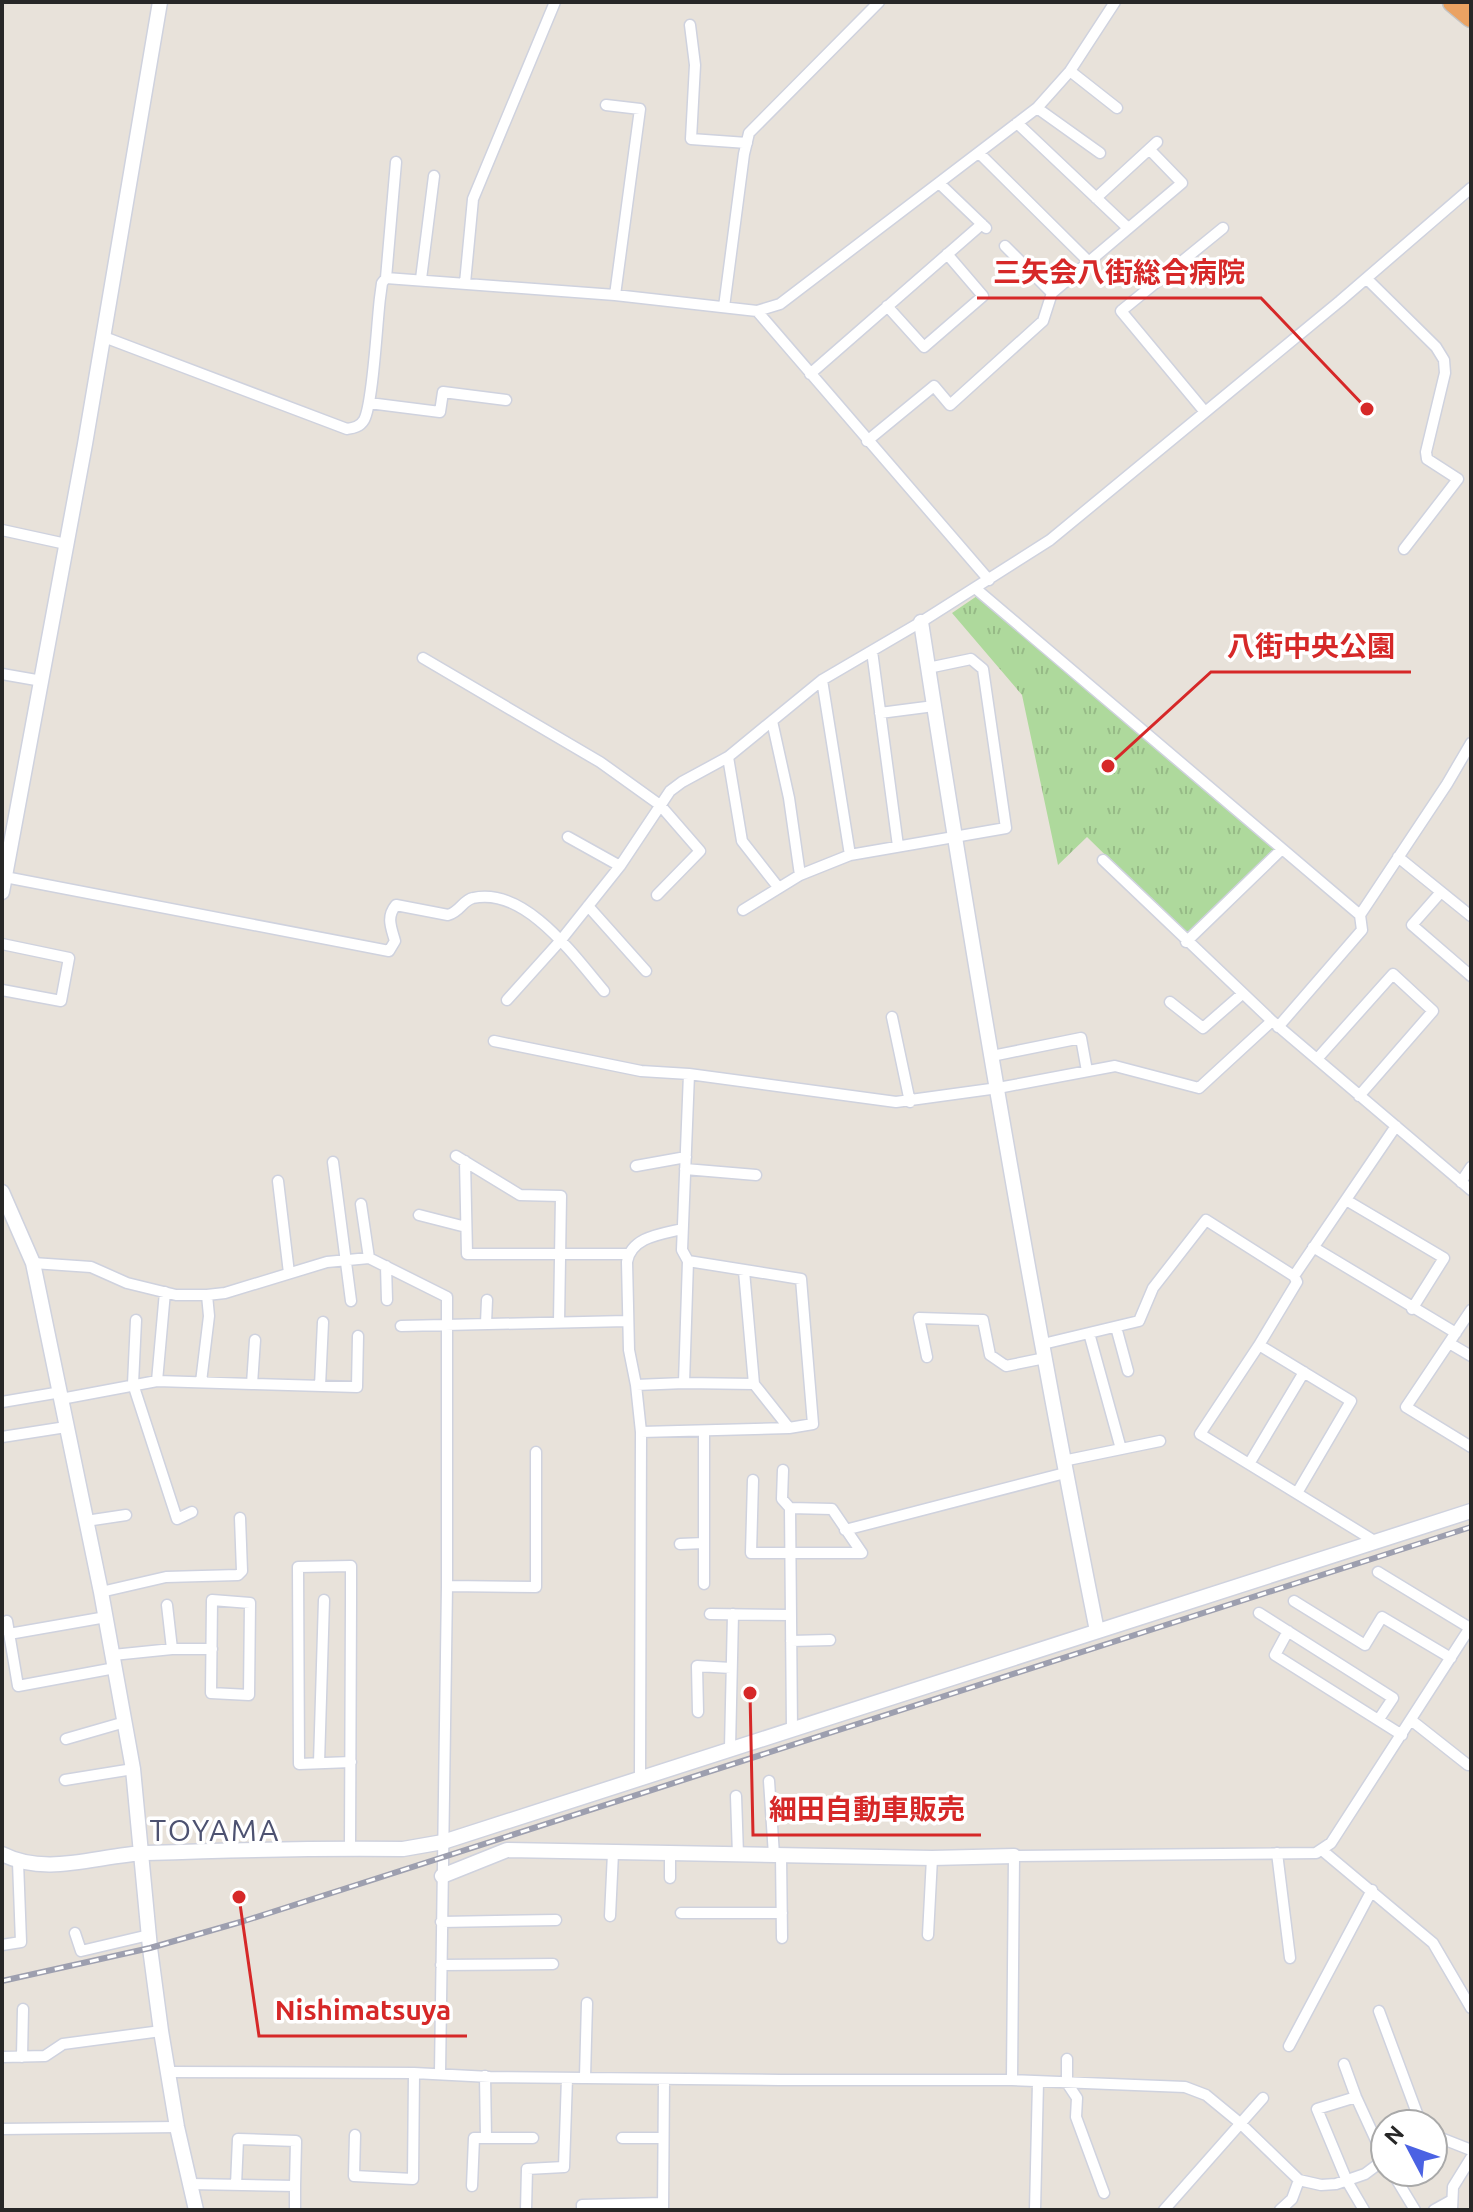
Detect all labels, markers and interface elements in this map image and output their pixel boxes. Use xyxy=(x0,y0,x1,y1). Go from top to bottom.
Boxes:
callout: 三矢会八街総合病院 xyxy=(977,246,1261,298)
text: 三矢会八街総合病院 xyxy=(993,256,1245,287)
callout: 八街中央公園 xyxy=(1211,620,1411,672)
text: 八街中央公園 xyxy=(1227,630,1395,661)
callout: 細田自動車販売 xyxy=(753,1783,981,1835)
text: 細田自動車販売 xyxy=(769,1793,965,1824)
district label: TOYAMA xyxy=(150,1813,280,1847)
callout: Nishimatsuya xyxy=(259,1984,467,2036)
text: Nishimatsuya xyxy=(275,1994,451,2025)
north arrow xyxy=(1369,2108,1449,2188)
text: N xyxy=(1379,2120,1408,2149)

